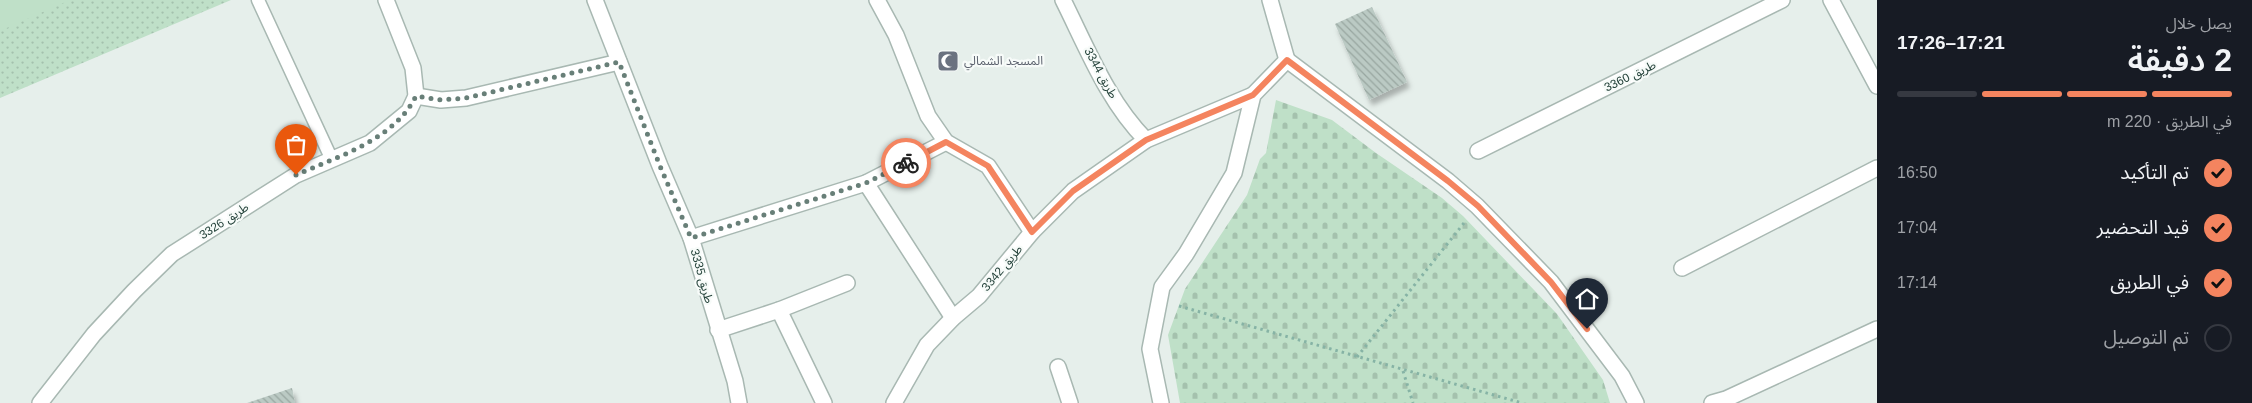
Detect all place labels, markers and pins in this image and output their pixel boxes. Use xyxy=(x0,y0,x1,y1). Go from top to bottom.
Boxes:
mosque icon: المسجد الشمالي xyxy=(936,49,960,73)
place label: المسجد الشمالي xyxy=(964,54,1043,71)
pin xyxy=(275,124,317,175)
pin xyxy=(1566,278,1608,329)

